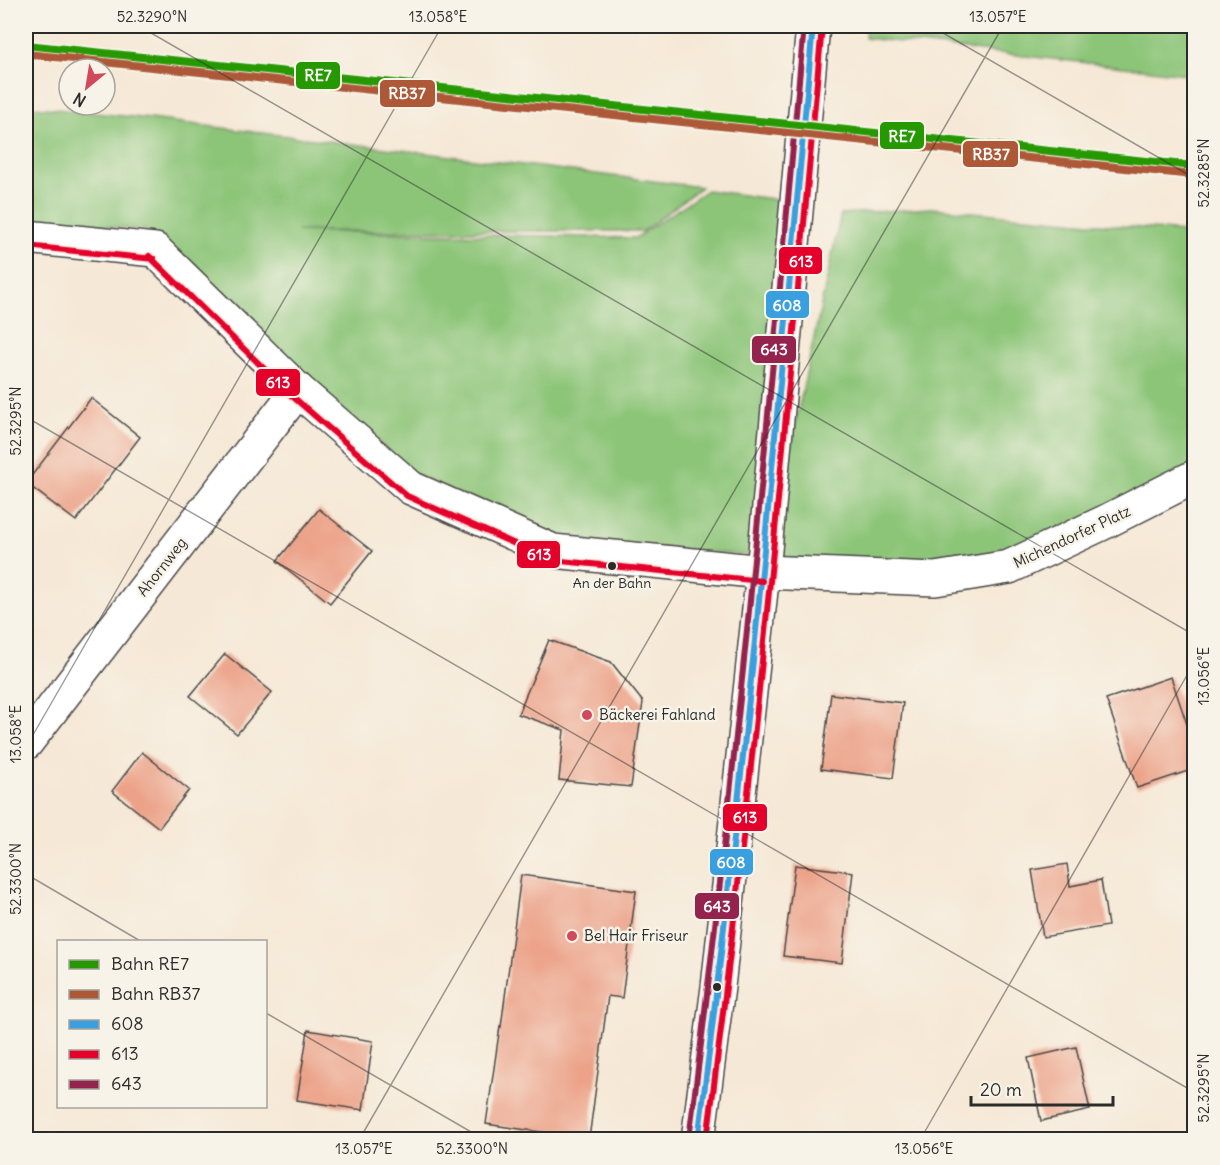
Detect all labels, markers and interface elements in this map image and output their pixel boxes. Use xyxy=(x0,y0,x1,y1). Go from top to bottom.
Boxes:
text: 52.3290°N xyxy=(117,7,187,26)
text: 13.058°E xyxy=(409,7,467,26)
text: 13.057°E xyxy=(969,7,1027,26)
north arrow xyxy=(57,57,117,117)
line badge: RE7 xyxy=(295,61,341,90)
text: RE7 xyxy=(304,65,332,85)
line badge: RB37 xyxy=(379,79,436,108)
text: RB37 xyxy=(388,83,426,103)
text: N xyxy=(70,89,89,111)
line badge: RE7 xyxy=(879,121,925,150)
text: RE7 xyxy=(888,126,916,146)
text: 52.3285°N xyxy=(1194,138,1213,208)
line badge: RB37 xyxy=(962,140,1019,168)
text: RB37 xyxy=(972,144,1010,164)
line badge: 613 xyxy=(778,246,823,275)
text: 613 xyxy=(789,251,813,271)
line badge: 608 xyxy=(765,290,810,319)
text: 608 xyxy=(773,295,801,315)
line badge: 643 xyxy=(751,335,797,364)
text: 643 xyxy=(760,339,788,359)
line badge: 613 xyxy=(255,368,301,397)
text: 613 xyxy=(266,372,290,392)
text: 52.3295°N xyxy=(6,386,25,456)
street label: Michendorfer Platz xyxy=(1010,501,1134,572)
street label: Ahornweg xyxy=(133,533,191,600)
line badge: 613 xyxy=(516,540,561,569)
text: 613 xyxy=(527,544,551,564)
marker: An der Bahn xyxy=(606,560,618,572)
place label: An der Bahn xyxy=(573,574,651,592)
text: 13.056°E xyxy=(1194,647,1213,705)
text: 13.058°E xyxy=(6,705,25,763)
place label: Bäckerei Fahland xyxy=(599,705,716,724)
marker: Bäckerei Fahland xyxy=(580,708,594,722)
line badge: 613 xyxy=(722,803,768,832)
text: 613 xyxy=(733,807,757,827)
text: 52.3300°N xyxy=(6,843,25,915)
line badge: 608 xyxy=(709,848,754,876)
text: 608 xyxy=(717,852,745,872)
line badge: 643 xyxy=(694,892,740,920)
text: 643 xyxy=(703,896,731,916)
place label: Bel Hair Friseur xyxy=(584,926,688,945)
marker: Bel Hair Friseur xyxy=(565,929,579,943)
legend xyxy=(57,940,267,1108)
text: Bahn RE7 xyxy=(111,952,189,975)
unlabelled marker xyxy=(711,981,723,993)
text: Bahn RB37 xyxy=(111,982,201,1005)
text: 608 xyxy=(111,1012,144,1035)
text: 613 xyxy=(111,1042,139,1065)
text: 52.3295°N xyxy=(1194,1053,1213,1123)
scale bar xyxy=(971,1069,1114,1107)
text: 643 xyxy=(111,1072,142,1095)
text: 20 m xyxy=(980,1078,1022,1101)
text: 13.057°E xyxy=(335,1139,393,1158)
text: 52.3300°N xyxy=(436,1139,508,1158)
text: 13.056°E xyxy=(895,1139,953,1158)

